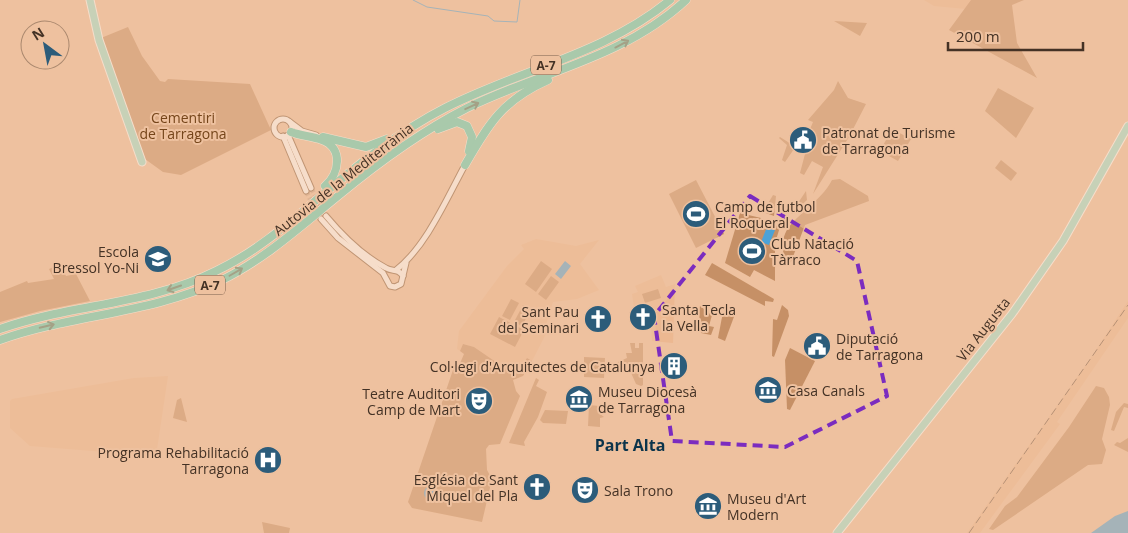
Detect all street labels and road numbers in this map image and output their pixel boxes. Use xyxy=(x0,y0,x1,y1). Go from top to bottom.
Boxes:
road number: A-7 xyxy=(531,56,561,74)
street label: Autovia de la Mediterrània xyxy=(269,118,417,240)
road number: A-7 xyxy=(195,276,225,294)
street label: Via Augusta xyxy=(952,293,1014,365)

